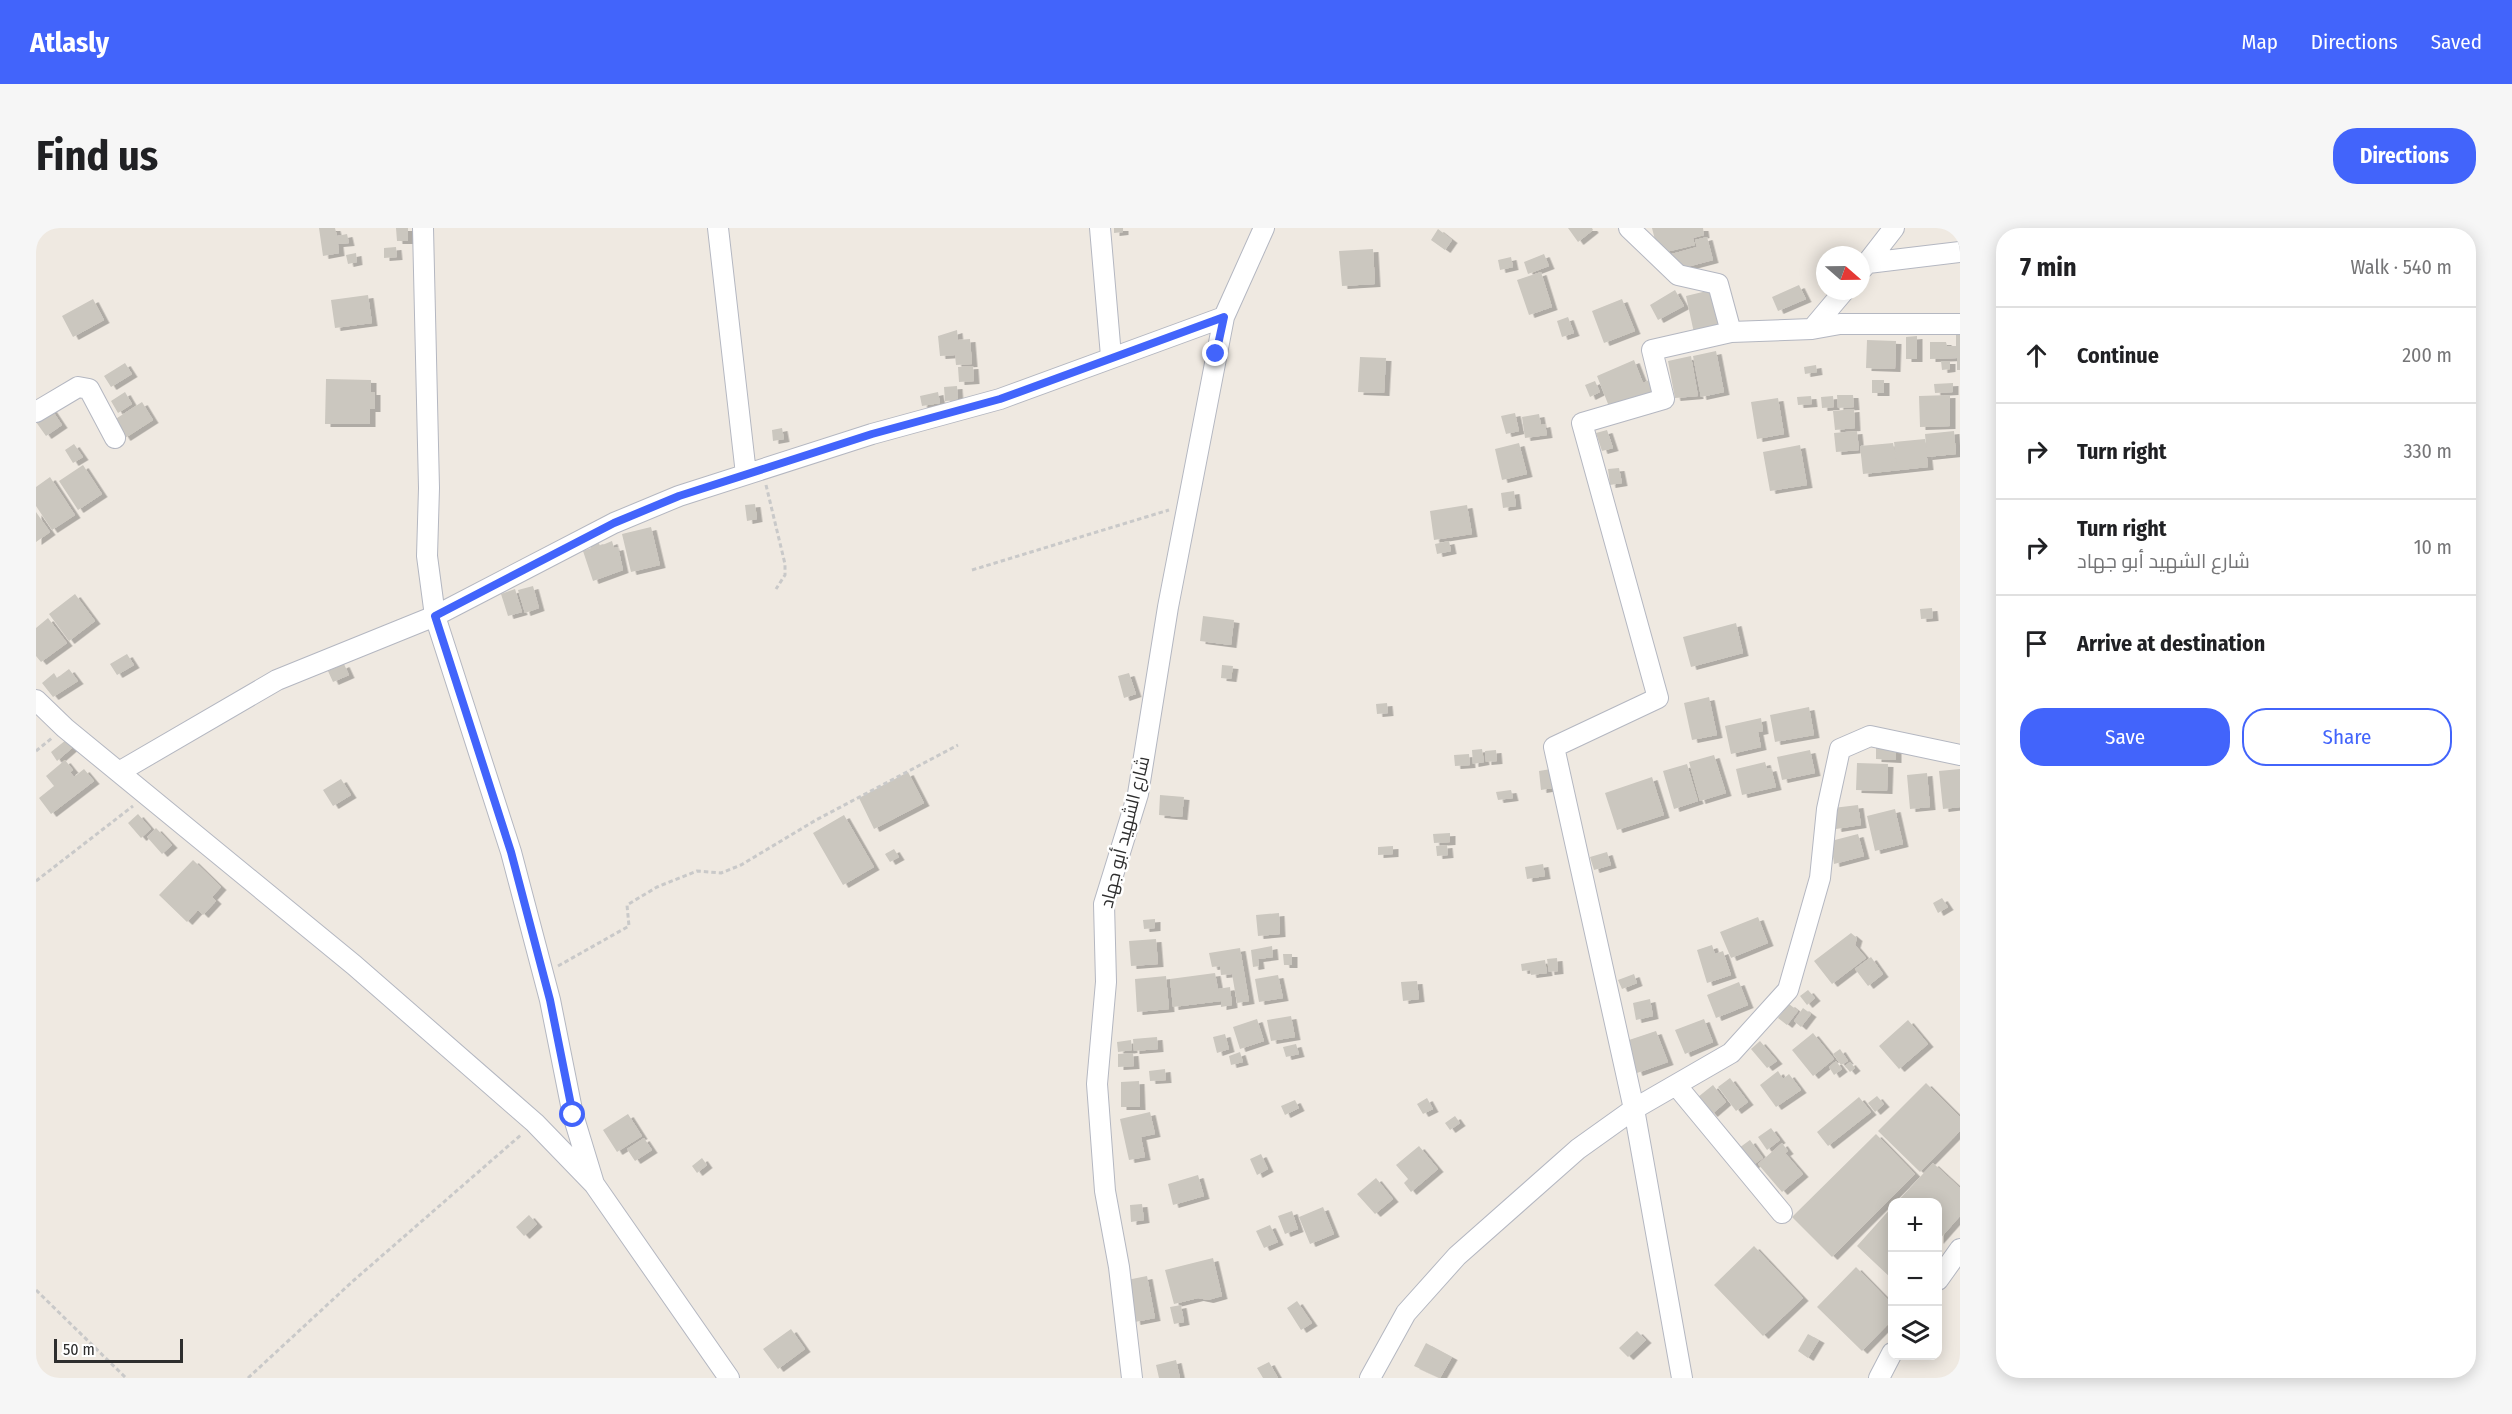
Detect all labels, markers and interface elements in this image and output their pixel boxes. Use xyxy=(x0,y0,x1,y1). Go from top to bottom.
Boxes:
text: Atlasly xyxy=(30,26,109,59)
text: Map xyxy=(2241,29,2278,55)
text: Directions xyxy=(2311,29,2398,55)
text: Saved xyxy=(2431,29,2482,55)
button: Directions xyxy=(2333,128,2476,184)
text: Find us xyxy=(36,131,158,181)
north arrow xyxy=(1816,246,1870,300)
text: 7 min xyxy=(2020,252,2077,283)
text: Walk · 540 m xyxy=(2350,255,2452,279)
icon: ahead xyxy=(2020,339,2053,372)
route end xyxy=(1202,340,1228,366)
text: Continue xyxy=(2077,342,2159,369)
text: 200 m xyxy=(2402,343,2452,367)
icon: right xyxy=(2020,435,2053,468)
text: Turn right xyxy=(2077,438,2166,465)
text: 330 m xyxy=(2403,439,2452,463)
text: Turn right xyxy=(2077,515,2166,542)
icon: right xyxy=(2020,531,2053,564)
text: 10 m xyxy=(2414,535,2452,559)
text: شارع الشهيد أبو جهاد xyxy=(2077,549,2250,573)
icon: arrive xyxy=(2020,627,2053,660)
text: Arrive at destination xyxy=(2077,630,2265,657)
button: Save xyxy=(2020,708,2230,766)
button: Share xyxy=(2242,708,2452,766)
street label: شارع الشهيد أبو جهاد xyxy=(1096,754,1155,910)
route start xyxy=(559,1101,585,1127)
map controls xyxy=(1888,1198,1942,1360)
button: + xyxy=(1888,1198,1942,1252)
button: − xyxy=(1888,1252,1942,1306)
button: layers xyxy=(1888,1306,1942,1360)
scale bar xyxy=(54,1336,183,1364)
text: 50 m xyxy=(63,1340,95,1359)

